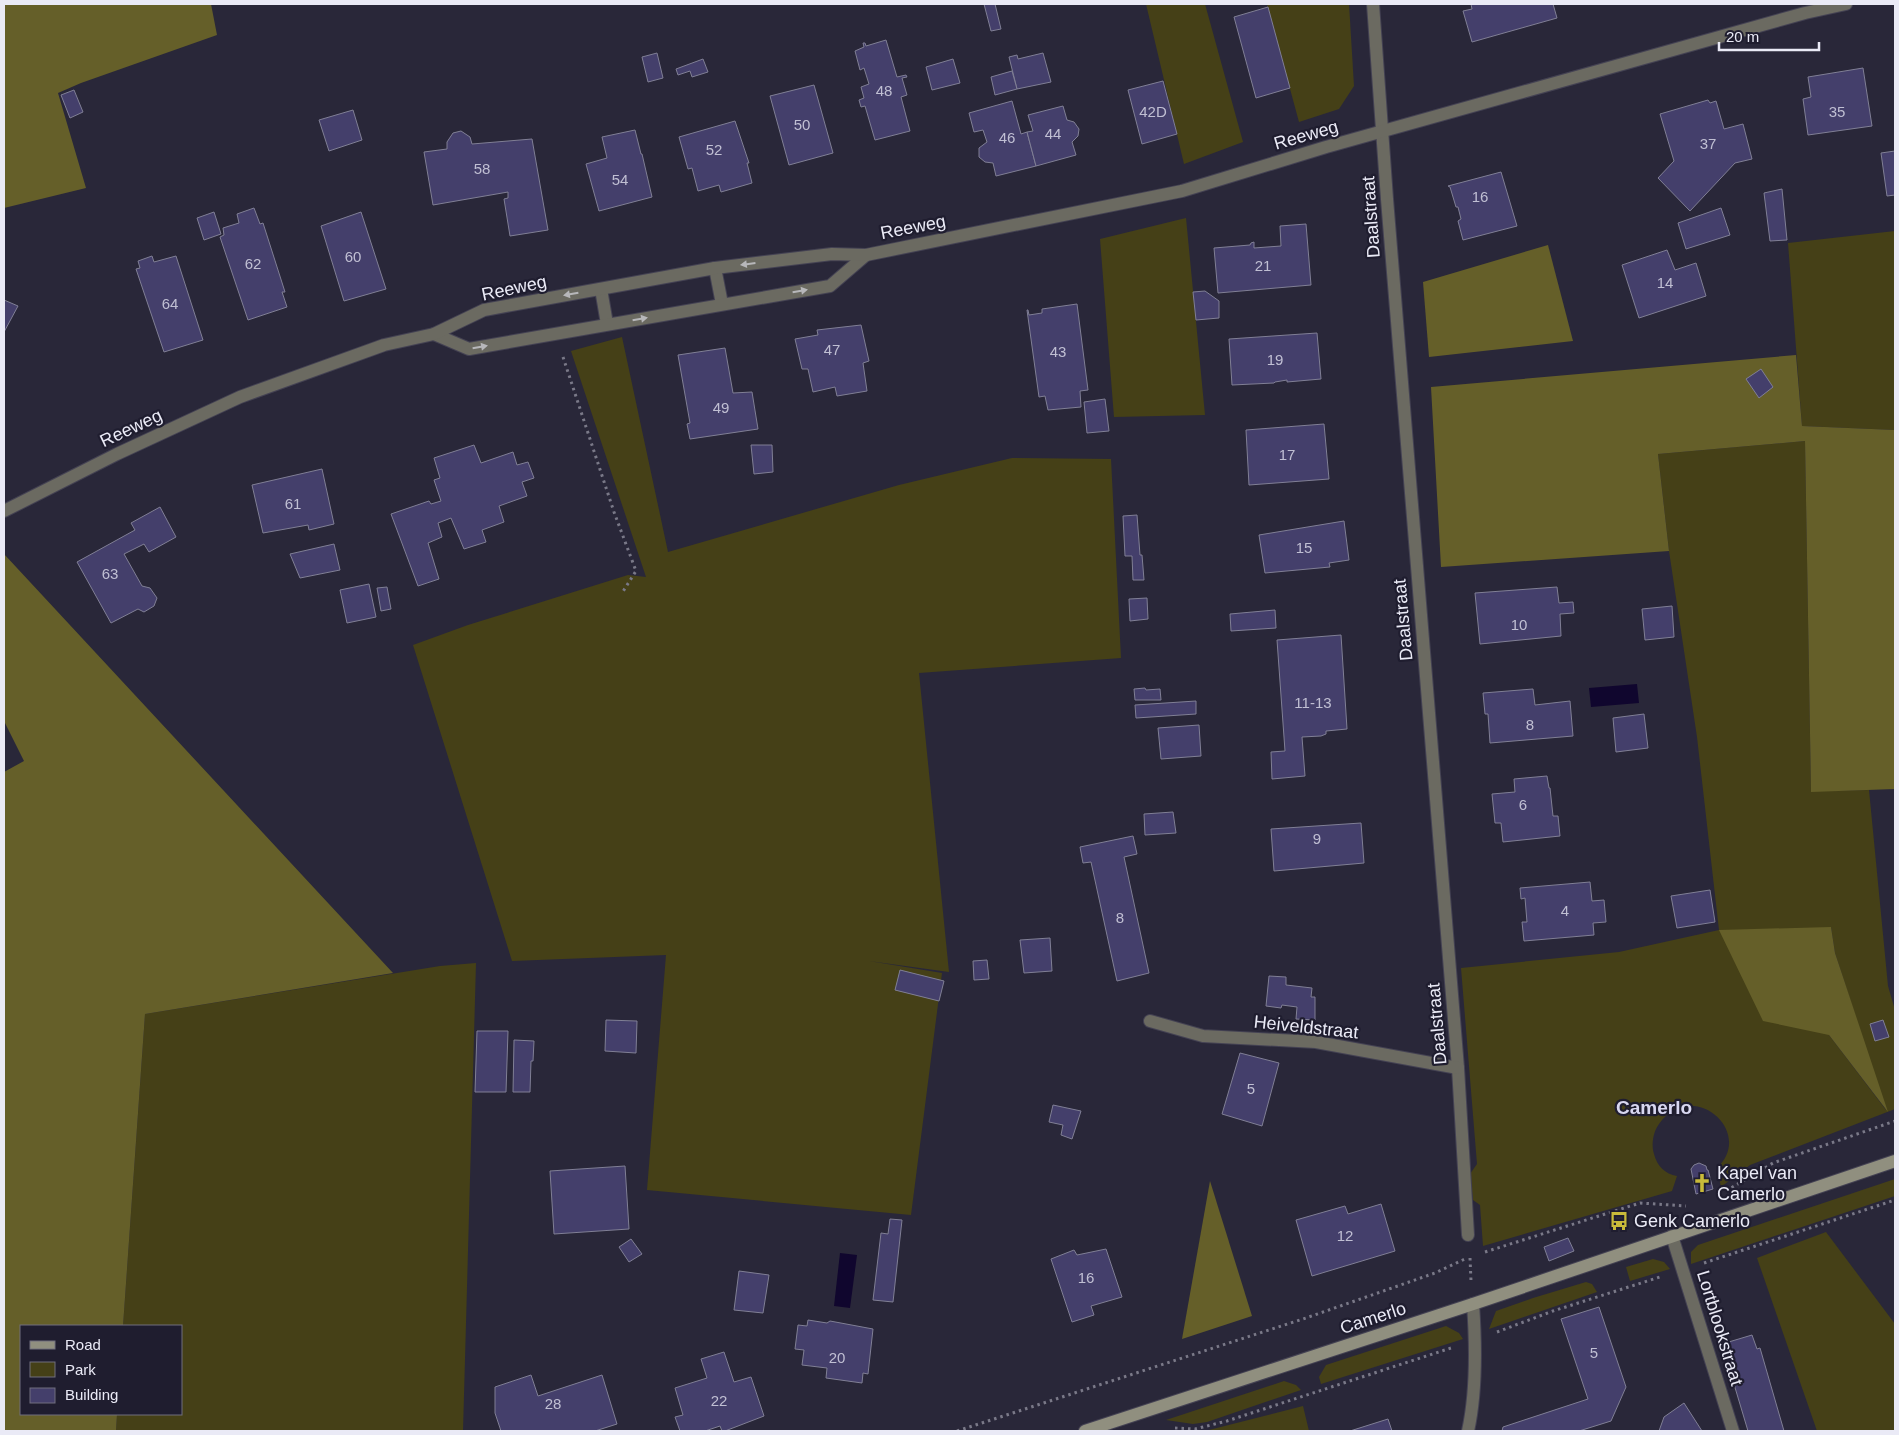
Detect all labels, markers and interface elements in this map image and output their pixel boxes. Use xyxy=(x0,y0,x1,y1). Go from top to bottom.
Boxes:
scale bar xyxy=(1719,20,1819,52)
text: 20 m xyxy=(1726,28,1759,45)
house number: 48 xyxy=(876,82,892,99)
house number: 42D xyxy=(1139,103,1167,120)
house number: 35 xyxy=(1829,103,1845,120)
house number: 50 xyxy=(794,116,810,133)
street label: Reeweg xyxy=(1271,116,1341,154)
house number: 44 xyxy=(1045,125,1061,142)
house number: 46 xyxy=(999,129,1015,146)
house number: 37 xyxy=(1700,135,1716,152)
house number: 52 xyxy=(706,141,722,158)
house number: 58 xyxy=(474,160,490,177)
house number: 54 xyxy=(612,171,628,188)
street label: Daalstraat xyxy=(1358,175,1384,259)
house number: 16 xyxy=(1472,188,1488,205)
street label: Reeweg xyxy=(879,211,947,243)
house number: 60 xyxy=(345,248,361,265)
house number: 62 xyxy=(245,255,261,272)
house number: 21 xyxy=(1255,257,1271,274)
one-way arrow xyxy=(740,260,756,268)
street label: Reeweg xyxy=(480,271,548,305)
house number: 14 xyxy=(1657,274,1673,291)
one-way arrow xyxy=(792,286,808,294)
one-way arrow xyxy=(562,291,578,299)
house number: 64 xyxy=(162,295,178,312)
one-way arrow xyxy=(632,314,648,322)
house number: 47 xyxy=(824,341,840,358)
one-way arrow xyxy=(472,342,488,350)
house number: 43 xyxy=(1050,343,1066,360)
house number: 19 xyxy=(1267,351,1283,368)
house number: 49 xyxy=(713,399,729,416)
street label: Reeweg xyxy=(97,405,165,451)
house number: 17 xyxy=(1279,446,1295,463)
house number: 61 xyxy=(285,495,301,512)
house number: 15 xyxy=(1296,539,1312,556)
house number: 63 xyxy=(102,565,118,582)
street label: Daalstraat xyxy=(1389,578,1417,662)
house number: 10 xyxy=(1511,616,1527,633)
house number: 11-13 xyxy=(1294,694,1332,711)
house number: 8 xyxy=(1526,716,1534,733)
house number: 6 xyxy=(1519,796,1527,813)
house number: 9 xyxy=(1313,830,1321,847)
house number: 4 xyxy=(1561,902,1569,919)
house number: 8 xyxy=(1116,909,1124,926)
street label: Daalstraat xyxy=(1423,982,1451,1066)
street label: Heiveldstraat xyxy=(1253,1012,1359,1042)
house number: 5 xyxy=(1247,1080,1255,1097)
district label: Camerlo xyxy=(1616,1097,1692,1118)
place label: Kapel van Camerlo xyxy=(1717,1163,1797,1204)
church icon: Kapel van Camerlo xyxy=(1691,1172,1713,1194)
bus stop icon: Genk Camerlo xyxy=(1608,1210,1630,1232)
place label: Genk Camerlo xyxy=(1634,1211,1750,1231)
house number: 12 xyxy=(1337,1227,1353,1244)
street label: Lortblookstraat xyxy=(1693,1268,1747,1388)
house number: 16 xyxy=(1078,1269,1094,1286)
street label: Camerlo xyxy=(1338,1298,1408,1338)
legend xyxy=(20,1325,182,1415)
text: Road xyxy=(65,1336,101,1353)
house number: 5 xyxy=(1590,1344,1598,1361)
house number: 20 xyxy=(829,1349,845,1366)
text: Park xyxy=(65,1361,96,1378)
text: Building xyxy=(65,1386,118,1403)
house number: 22 xyxy=(711,1392,727,1409)
house number: 28 xyxy=(545,1395,561,1412)

